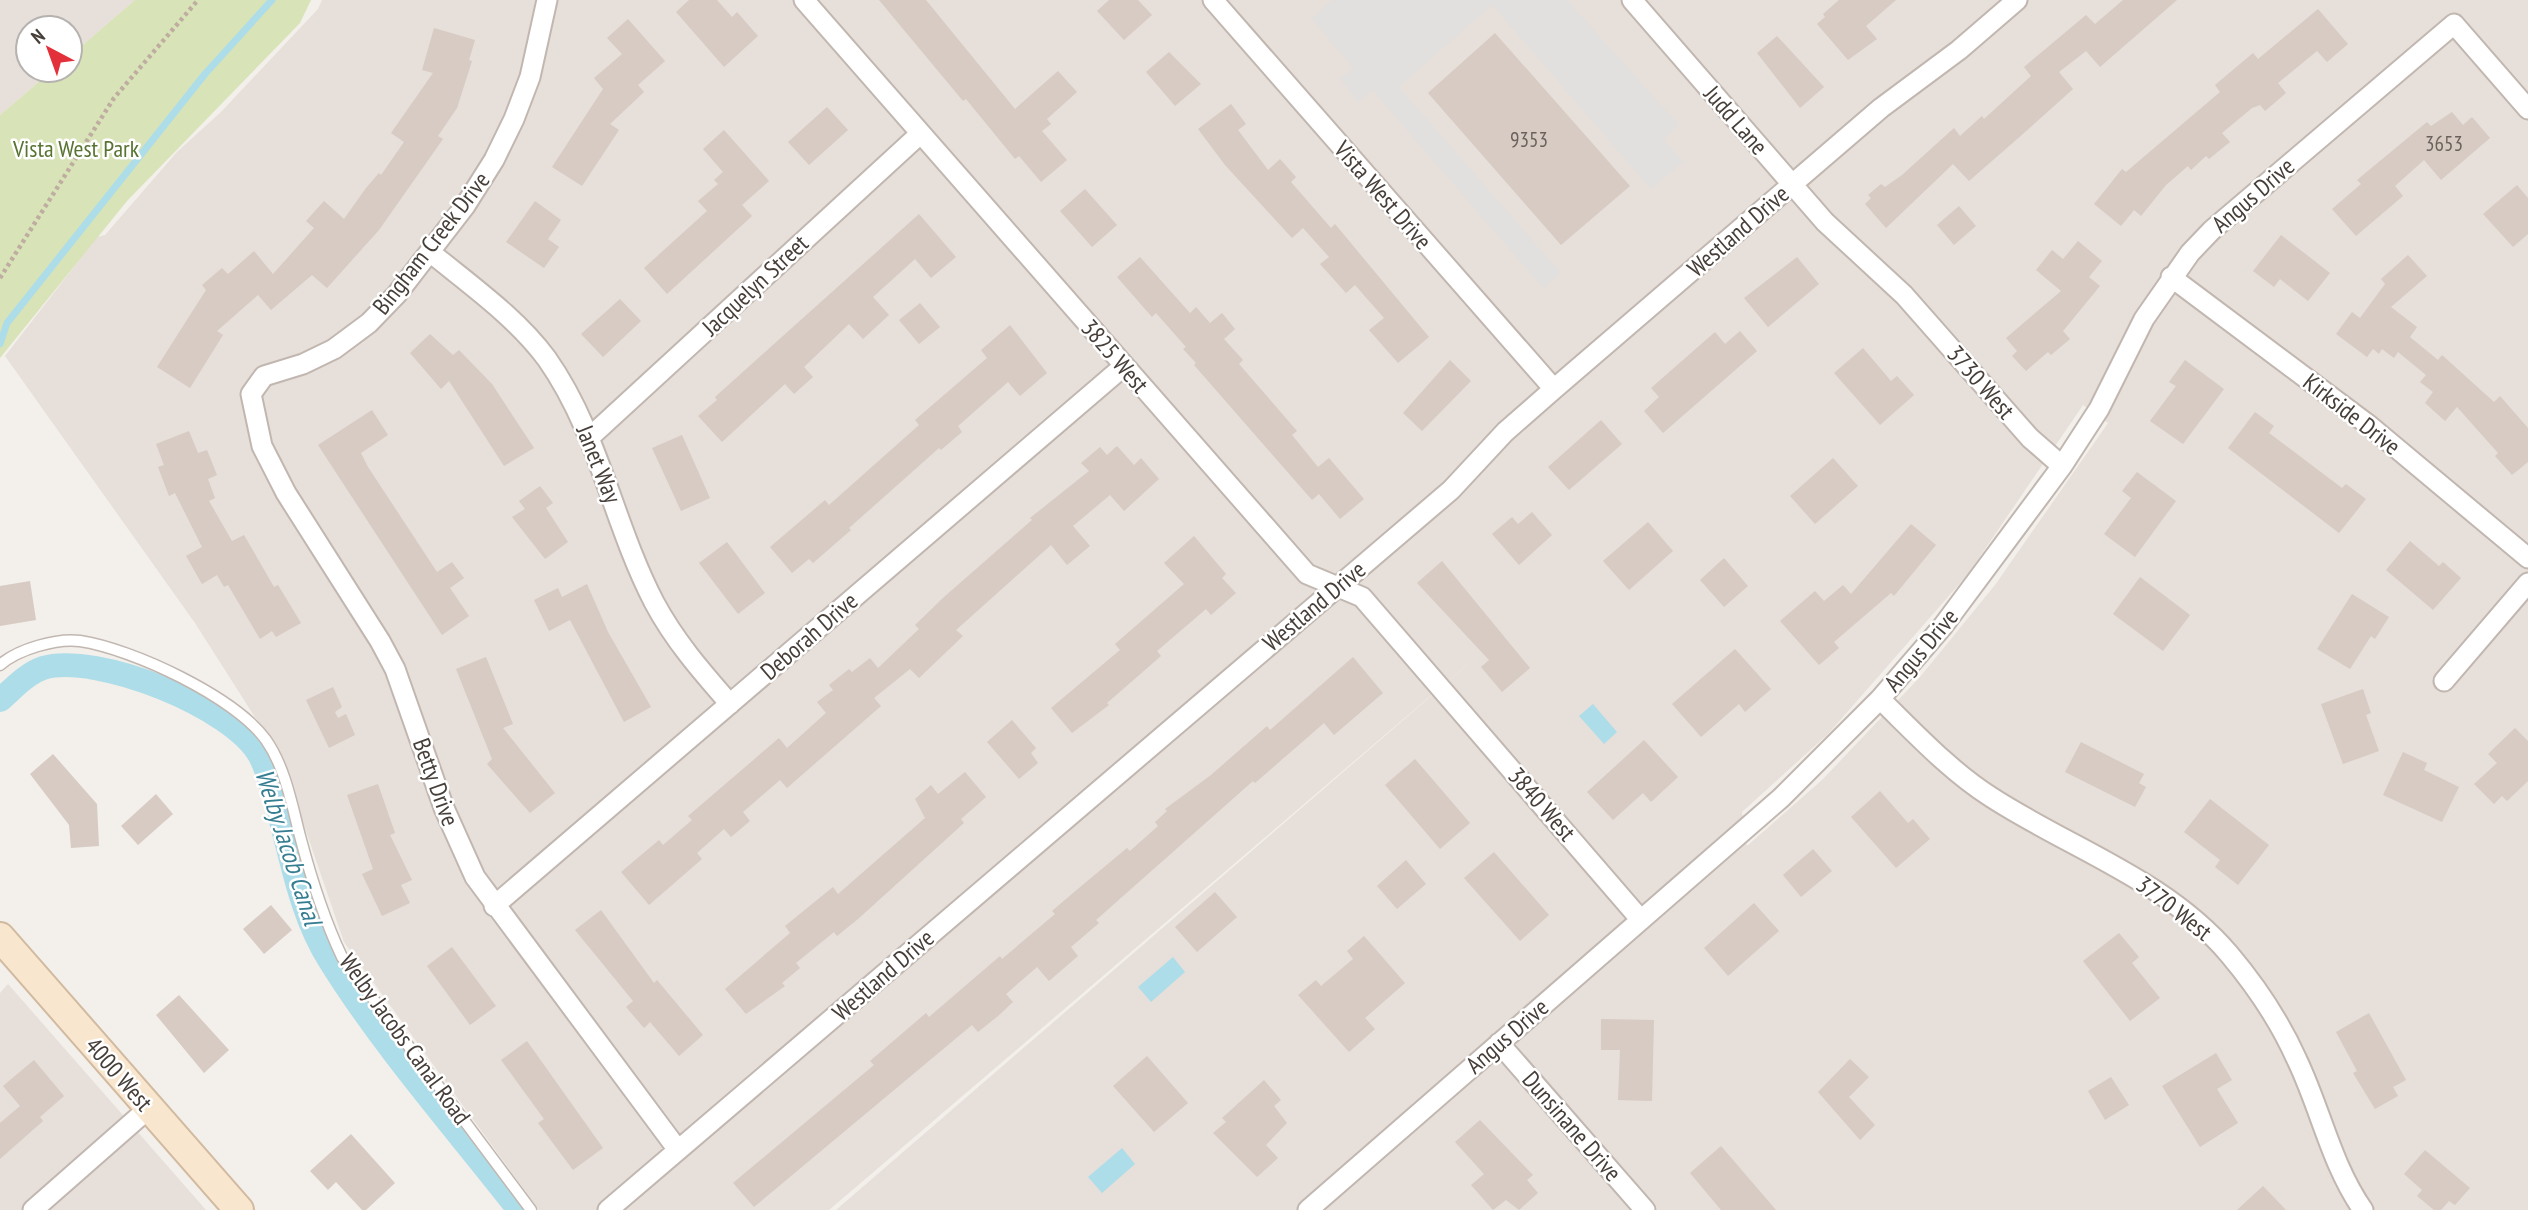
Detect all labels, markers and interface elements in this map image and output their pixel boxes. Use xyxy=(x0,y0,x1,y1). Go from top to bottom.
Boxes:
north arrow xyxy=(14,14,84,84)
text: N xyxy=(26,24,50,49)
street label: Judd Lane xyxy=(1697,78,1775,161)
house number: 9353 xyxy=(1510,126,1548,153)
house number: 3653 xyxy=(2425,130,2463,157)
park label: Vista West Park xyxy=(12,133,140,164)
street label: Vista West Drive xyxy=(1327,134,1439,256)
street label: Angus Drive xyxy=(2205,151,2301,239)
street label: Bingham Creek Drive xyxy=(366,165,496,321)
street label: Westland Drive xyxy=(1681,178,1795,284)
street label: Jacquelyn Street xyxy=(695,228,815,343)
street label: 3825 West xyxy=(1075,313,1156,400)
street label: 3730 West xyxy=(1941,339,2022,426)
street label: Kirkside Drive xyxy=(2297,366,2407,462)
street label: Janet Way xyxy=(569,420,629,507)
street label: Westland Drive xyxy=(1256,554,1372,658)
street label: Deborah Drive xyxy=(754,585,864,687)
street label: Angus Drive xyxy=(1877,602,1965,698)
street label: Betty Drive xyxy=(406,734,466,830)
street label: 3840 West xyxy=(1502,761,1583,848)
water label: Welby Jacob Canal xyxy=(248,765,331,932)
street label: 3770 West xyxy=(2130,869,2218,947)
street label: Westland Drive xyxy=(826,922,940,1028)
street label: Welby Jacobs Canal Road xyxy=(333,947,477,1131)
street label: Angus Drive xyxy=(1459,992,1555,1080)
street label: 4000 West xyxy=(79,1031,160,1118)
street label: Dunsinane Drive xyxy=(1516,1064,1628,1188)

